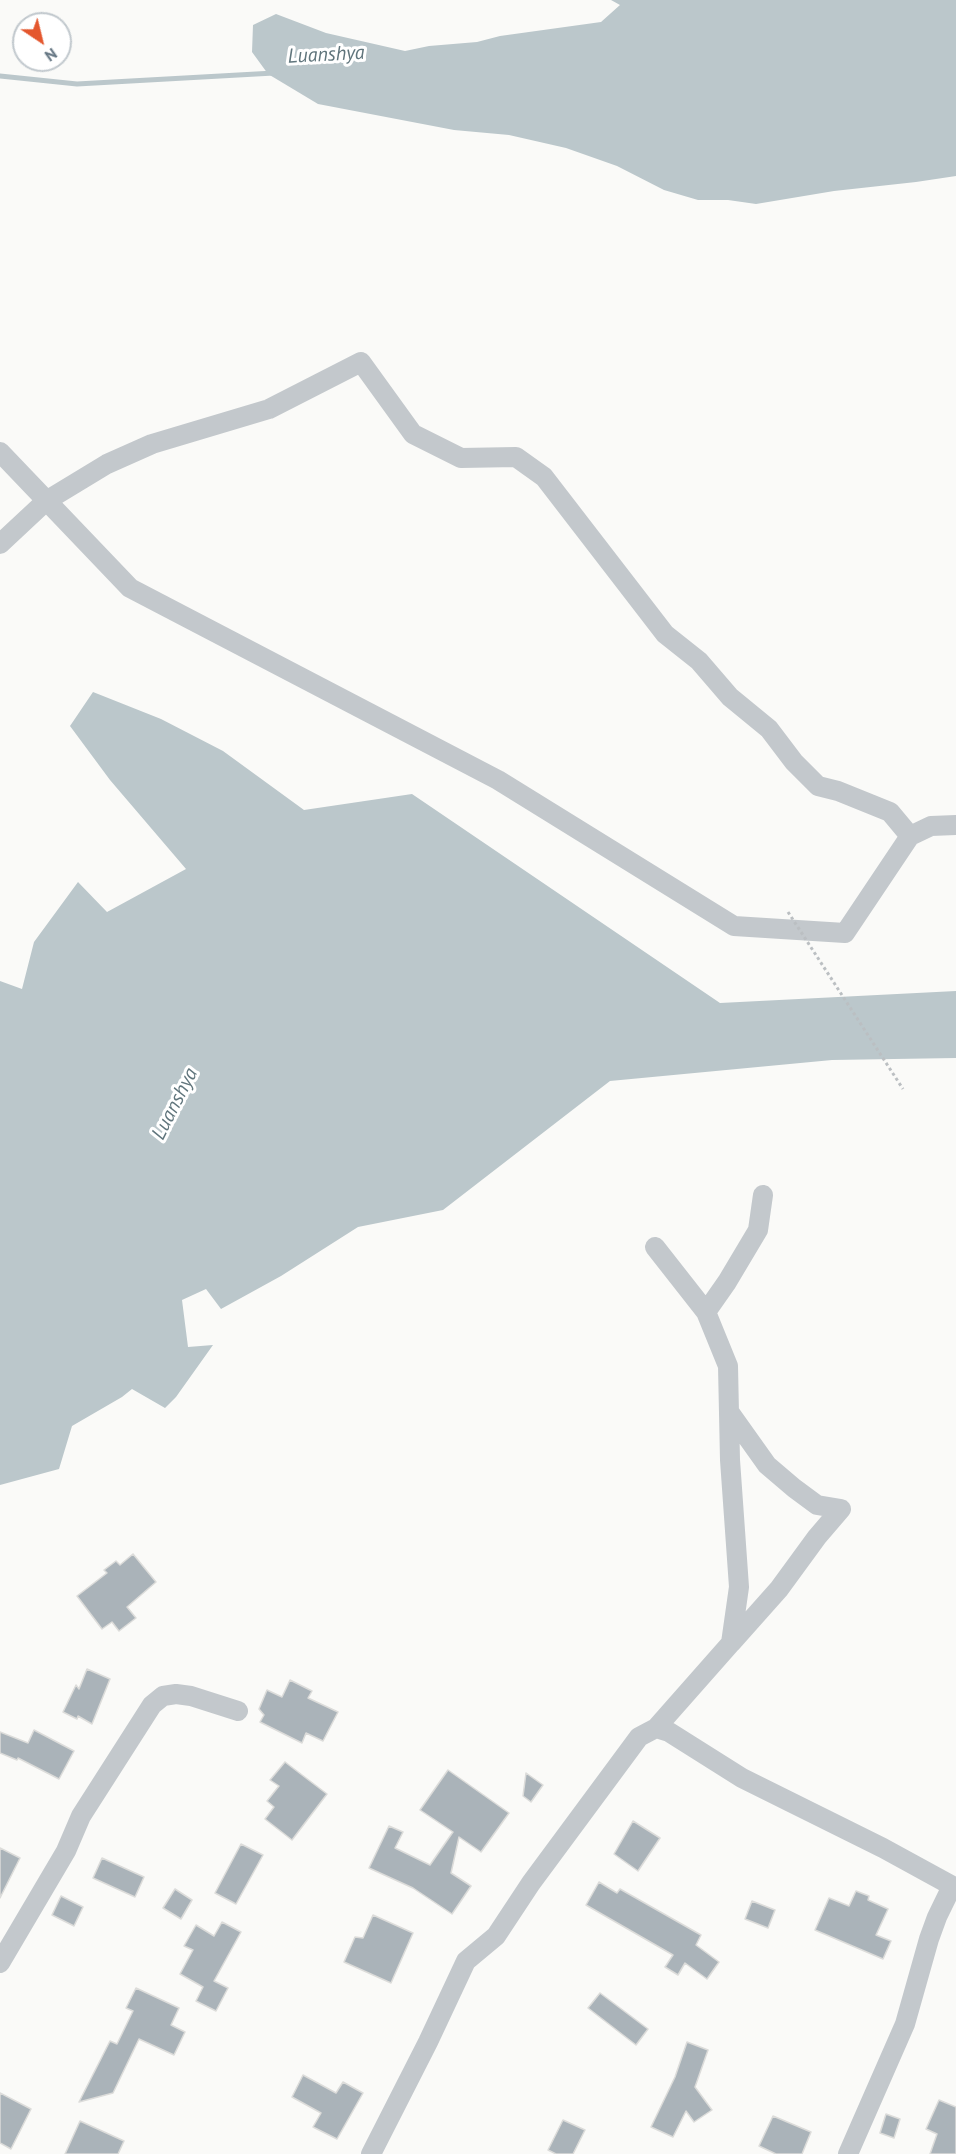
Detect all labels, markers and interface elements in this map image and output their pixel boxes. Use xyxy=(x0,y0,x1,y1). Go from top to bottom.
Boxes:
north arrow xyxy=(12,12,72,72)
water label: Luanshya xyxy=(287,41,365,69)
text: N xyxy=(41,44,61,66)
water label: Luanshya xyxy=(147,1064,203,1144)

